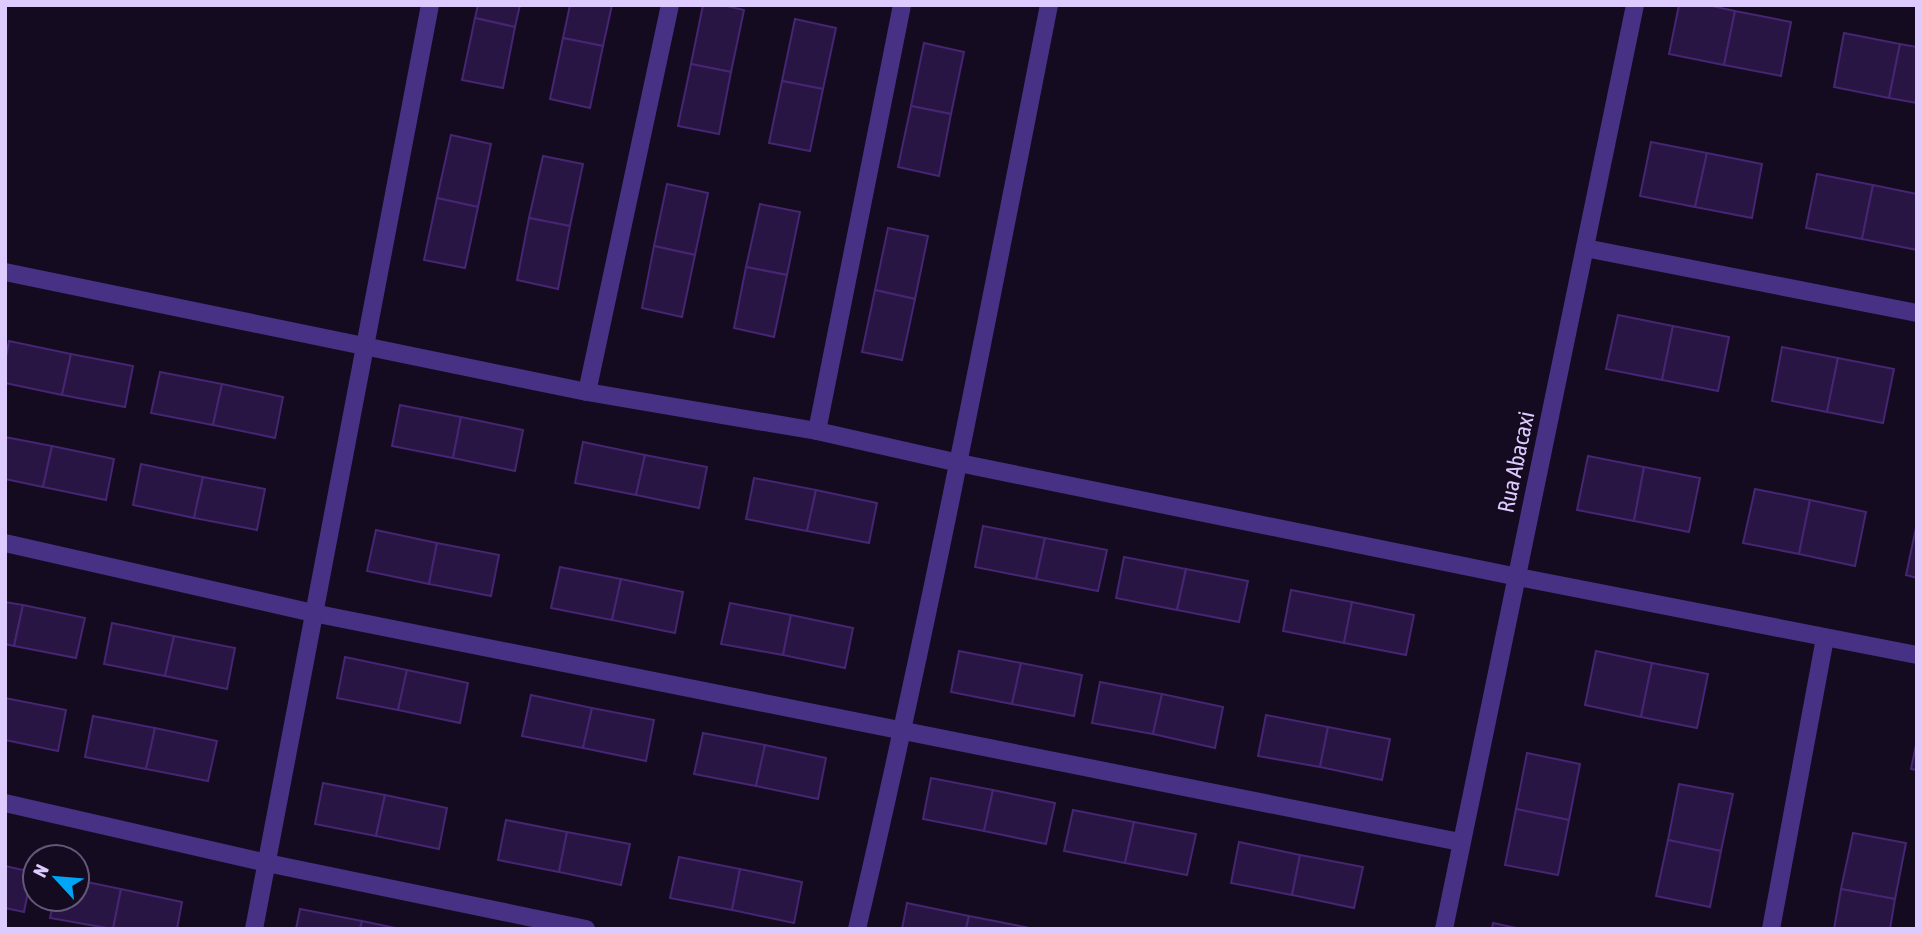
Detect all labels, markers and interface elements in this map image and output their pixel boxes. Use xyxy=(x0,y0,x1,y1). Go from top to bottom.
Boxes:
street label: Rua Abacaxi xyxy=(1493,409,1539,515)
north arrow xyxy=(21,843,91,913)
text: N xyxy=(28,861,53,880)

